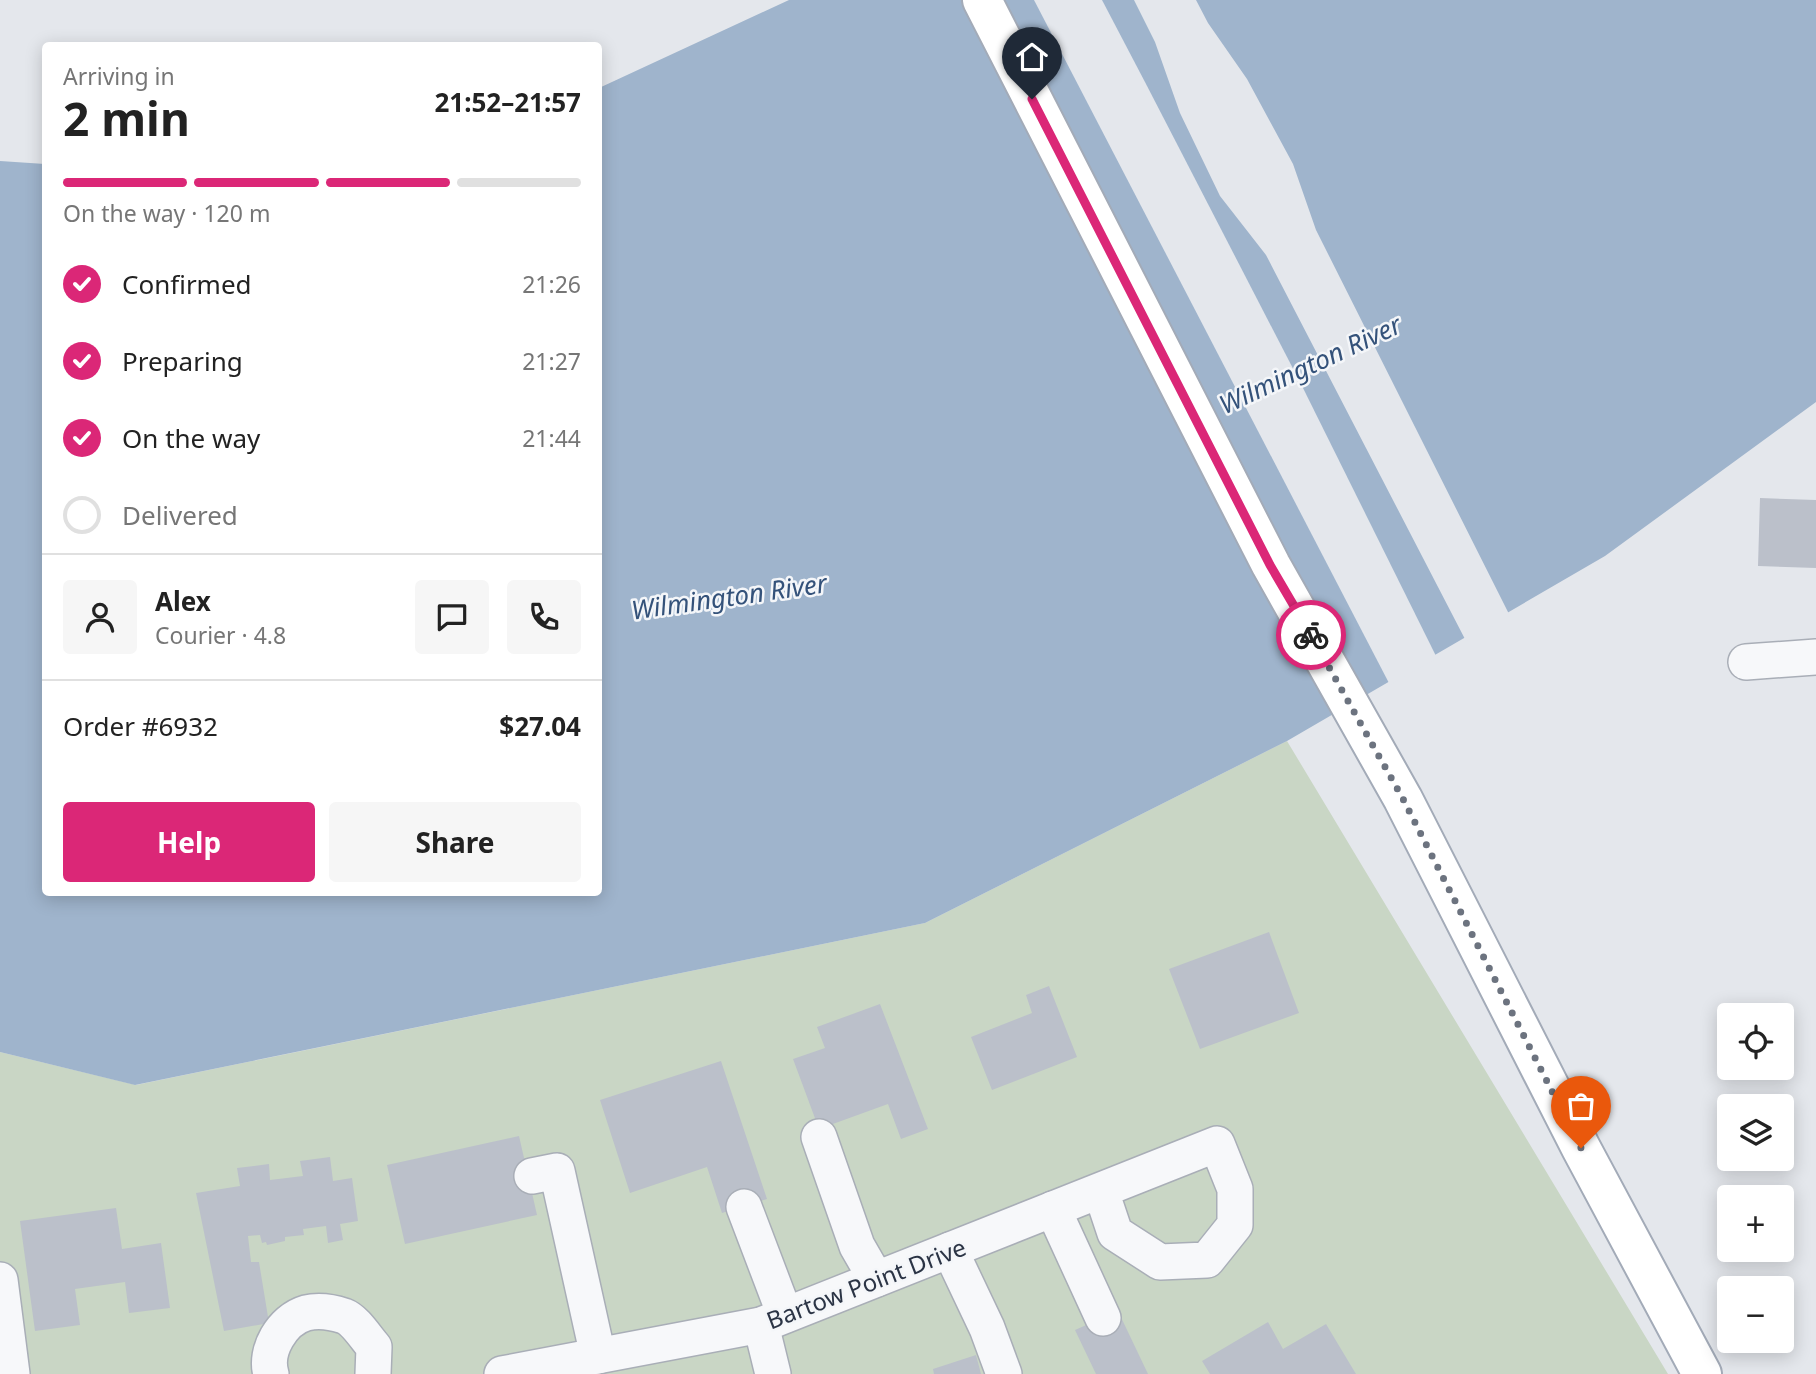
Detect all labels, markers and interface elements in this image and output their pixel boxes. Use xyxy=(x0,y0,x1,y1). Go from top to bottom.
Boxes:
pin xyxy=(1002,27,1062,99)
icon: home xyxy=(1013,38,1051,76)
text: Arriving in xyxy=(63,60,175,92)
text: 21:52–21:57 xyxy=(434,84,581,120)
text: 2 min xyxy=(63,87,190,149)
text: On the way · 120 m xyxy=(63,197,270,229)
icon: check xyxy=(63,265,101,303)
text: Confirmed xyxy=(122,266,252,302)
text: 21:26 xyxy=(522,268,581,300)
water label: Wilmington River xyxy=(1213,305,1409,422)
icon: check xyxy=(63,342,101,380)
text: Preparing xyxy=(122,343,243,379)
text: 21:27 xyxy=(522,345,581,377)
icon: check xyxy=(63,419,101,457)
text: On the way xyxy=(122,420,260,456)
text: 21:44 xyxy=(522,422,581,454)
text: Delivered xyxy=(122,497,238,533)
water label: Wilmington River xyxy=(629,564,831,628)
button: person xyxy=(63,580,137,654)
button: chat xyxy=(415,580,489,654)
button: phone xyxy=(507,580,581,654)
text: Alex xyxy=(155,583,211,619)
courier xyxy=(1276,600,1346,670)
icon: bike xyxy=(1292,616,1330,654)
text: Courier · 4.8 xyxy=(155,619,286,651)
text: Order #6932 xyxy=(63,708,218,744)
text: $27.04 xyxy=(499,708,581,744)
button: Help xyxy=(63,802,315,882)
button: Share xyxy=(329,802,581,882)
map controls xyxy=(1717,1003,1794,1353)
button: locate xyxy=(1717,1003,1794,1080)
pin xyxy=(1551,1076,1611,1148)
icon: bag xyxy=(1562,1087,1600,1125)
button: layers xyxy=(1717,1094,1794,1171)
button: + xyxy=(1717,1185,1794,1262)
street label: Bartow Point Drive xyxy=(762,1230,970,1336)
button: − xyxy=(1717,1276,1794,1353)

